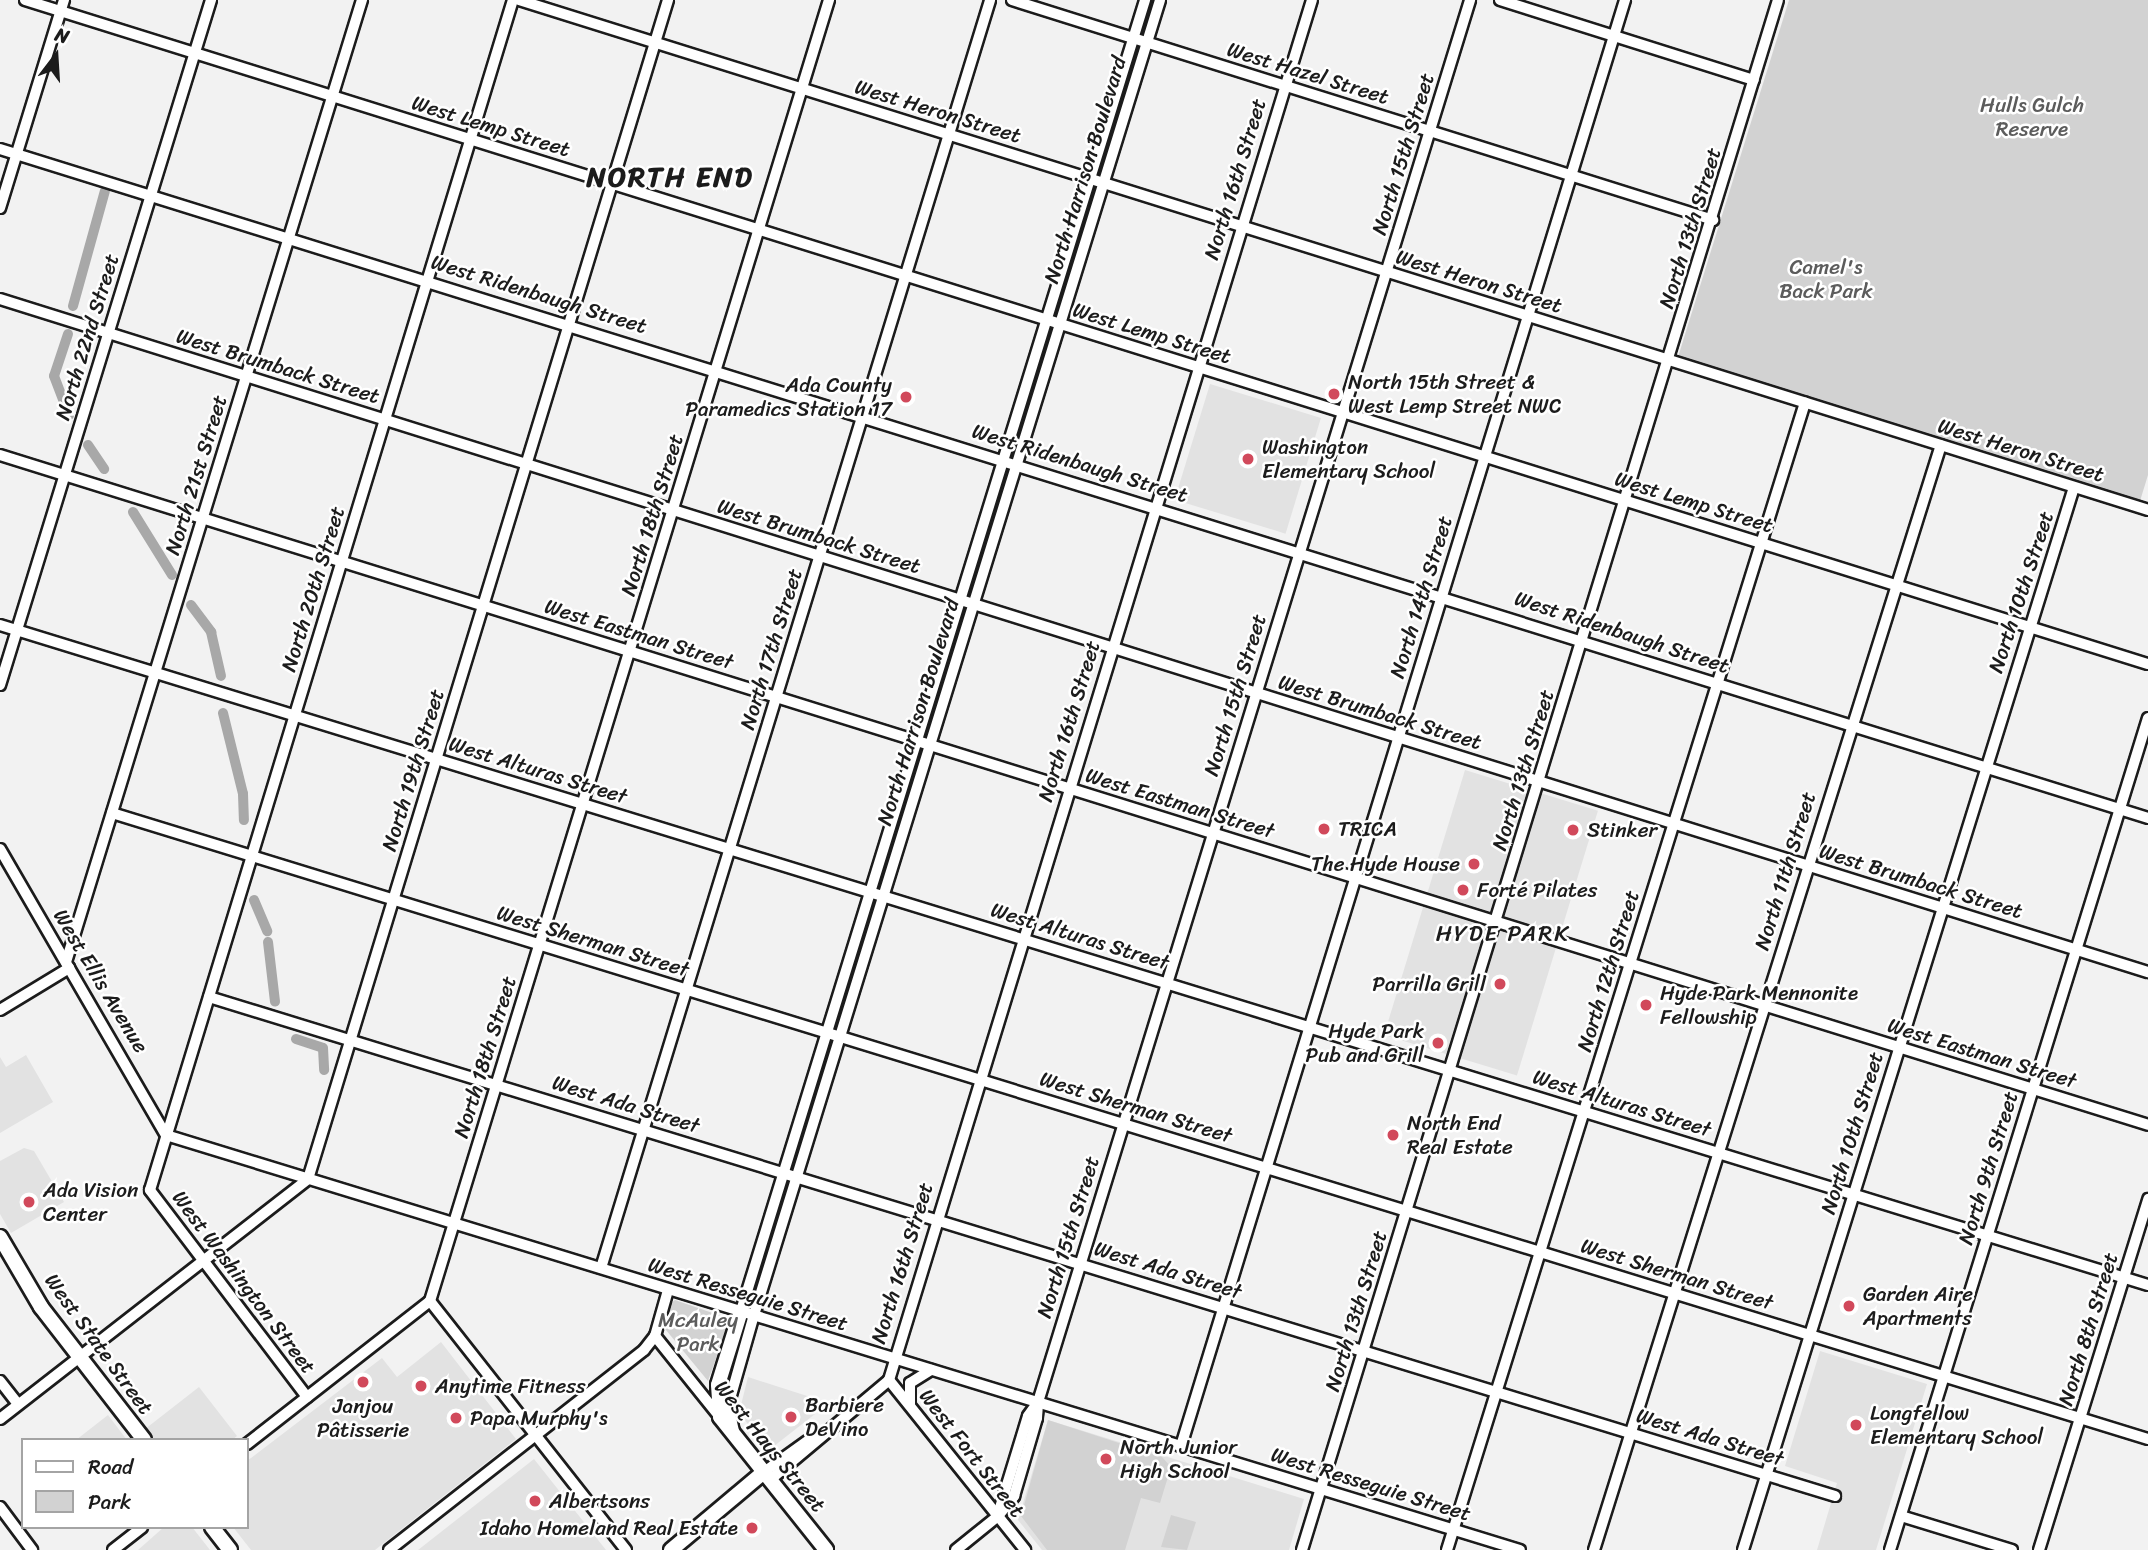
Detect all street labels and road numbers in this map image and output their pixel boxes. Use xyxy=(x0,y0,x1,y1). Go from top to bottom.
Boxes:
street label: West Hazel Street xyxy=(1223,36,1393,110)
street label: North Harrison Boulevard xyxy=(1039,54,1131,286)
street label: North 15th Street xyxy=(1366,70,1440,238)
street label: West Heron Street xyxy=(851,74,1025,148)
street label: West Lemp Street xyxy=(408,90,574,162)
street label: North 16th Street xyxy=(1199,95,1271,263)
street label: North 13th Street xyxy=(1654,145,1726,311)
street label: West Heron Street xyxy=(1392,244,1566,318)
street label: West Ridenbaugh Street xyxy=(428,249,650,339)
street label: North 22nd Street xyxy=(50,251,124,423)
street label: West Lemp Street xyxy=(1069,297,1235,369)
street label: West Brumback Street xyxy=(174,323,382,409)
street label: North 21st Street xyxy=(160,392,232,558)
street label: West Heron Street xyxy=(1934,413,2108,487)
street label: West Ridenbaugh Street xyxy=(969,418,1191,508)
street label: North 18th Street xyxy=(615,431,689,599)
street label: West Lemp Street xyxy=(1611,466,1777,538)
street label: West Brumback Street xyxy=(715,493,923,579)
street label: North 20th Street xyxy=(276,503,350,675)
street label: North 10th Street xyxy=(1983,508,2059,676)
street label: North 14th Street xyxy=(1384,513,1458,681)
street label: North 17th Street xyxy=(735,565,807,733)
street label: West Ridenbaugh Street xyxy=(1512,585,1732,679)
street label: West Eastman Street xyxy=(541,593,737,675)
street label: North Harrison Boulevard xyxy=(872,596,964,828)
street label: North 15th Street xyxy=(1198,611,1272,779)
street label: North 16th Street xyxy=(1033,637,1105,805)
street label: West Brumback Street xyxy=(1276,669,1484,755)
street label: North 19th Street xyxy=(376,686,450,854)
street label: North 13th Street xyxy=(1487,687,1559,853)
street label: West Alturas Street xyxy=(445,731,631,809)
street label: West Eastman Street xyxy=(1082,762,1278,844)
street label: North 11th Street xyxy=(1749,789,1821,953)
street label: West Brumback Street xyxy=(1817,838,2025,924)
street label: North 12th Street xyxy=(1571,887,1645,1055)
street label: West Alturas Street xyxy=(987,897,1173,975)
street label: West Sherman Street xyxy=(494,900,692,982)
street label: West Ellis Avenue xyxy=(49,905,153,1057)
street label: North 18th Street xyxy=(448,973,522,1141)
street label: West Eastman Street xyxy=(1884,1012,2080,1094)
street label: North 10th Street xyxy=(1815,1049,1889,1217)
street label: West Alturas Street xyxy=(1529,1064,1715,1142)
street label: West Sherman Street xyxy=(1037,1066,1235,1148)
street label: West Ada Street xyxy=(549,1070,703,1138)
street label: North 9th Street xyxy=(1953,1088,2023,1248)
street label: North 15th Street xyxy=(1031,1153,1105,1321)
street label: North 16th Street xyxy=(866,1179,938,1347)
street label: West Washington Street xyxy=(167,1185,321,1379)
street label: North 13th Street xyxy=(1320,1228,1392,1394)
street label: West Sherman Street xyxy=(1578,1233,1776,1315)
street label: West Ada Street xyxy=(1091,1236,1245,1304)
street label: North 8th Street xyxy=(2053,1249,2123,1409)
street label: West Resseguie Street xyxy=(644,1251,852,1337)
street label: West State Street xyxy=(39,1268,159,1420)
street label: West Hays Street xyxy=(709,1374,831,1518)
street label: West Fort Street xyxy=(914,1383,1030,1523)
street label: West Ada Street xyxy=(1633,1403,1787,1471)
street label: West Resseguie Street xyxy=(1267,1441,1475,1527)

